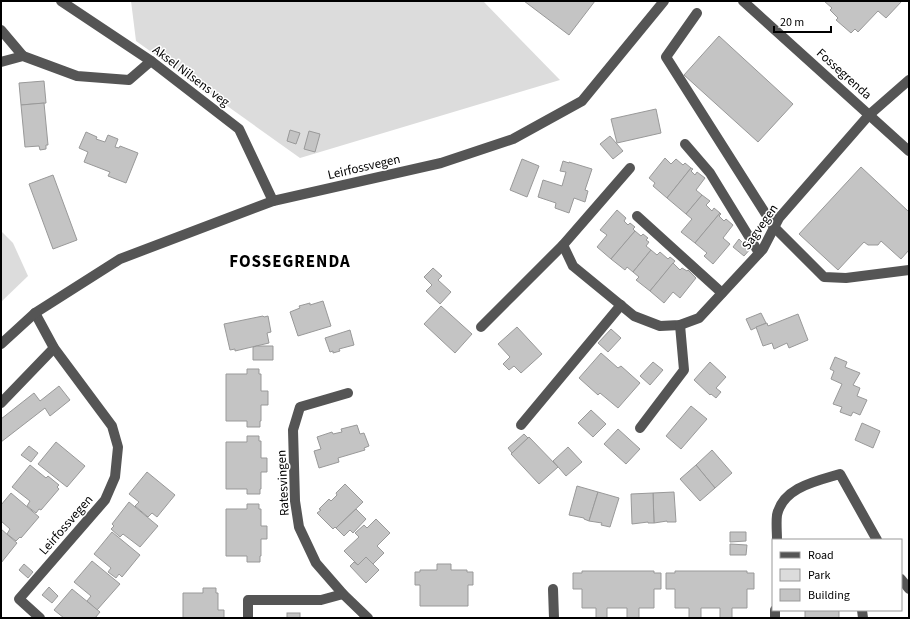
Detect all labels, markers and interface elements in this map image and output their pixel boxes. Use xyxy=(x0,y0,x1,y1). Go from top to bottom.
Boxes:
scale bar xyxy=(774,8,831,34)
text: 20 m xyxy=(780,14,804,31)
street label: Aksel Nilsens veg xyxy=(149,41,234,111)
street label: Fossegrenda xyxy=(812,44,876,104)
street label: Leirfossvegen xyxy=(326,150,402,184)
street label: Sagvegen xyxy=(738,200,782,254)
district label: FOSSEGRENDA xyxy=(229,250,351,274)
street label: Ratesvingen xyxy=(272,449,294,517)
street label: Leirfossvegen xyxy=(35,491,97,559)
legend xyxy=(772,539,902,611)
text: Road xyxy=(808,547,834,564)
text: Park xyxy=(808,567,830,584)
text: Building xyxy=(808,587,850,604)

